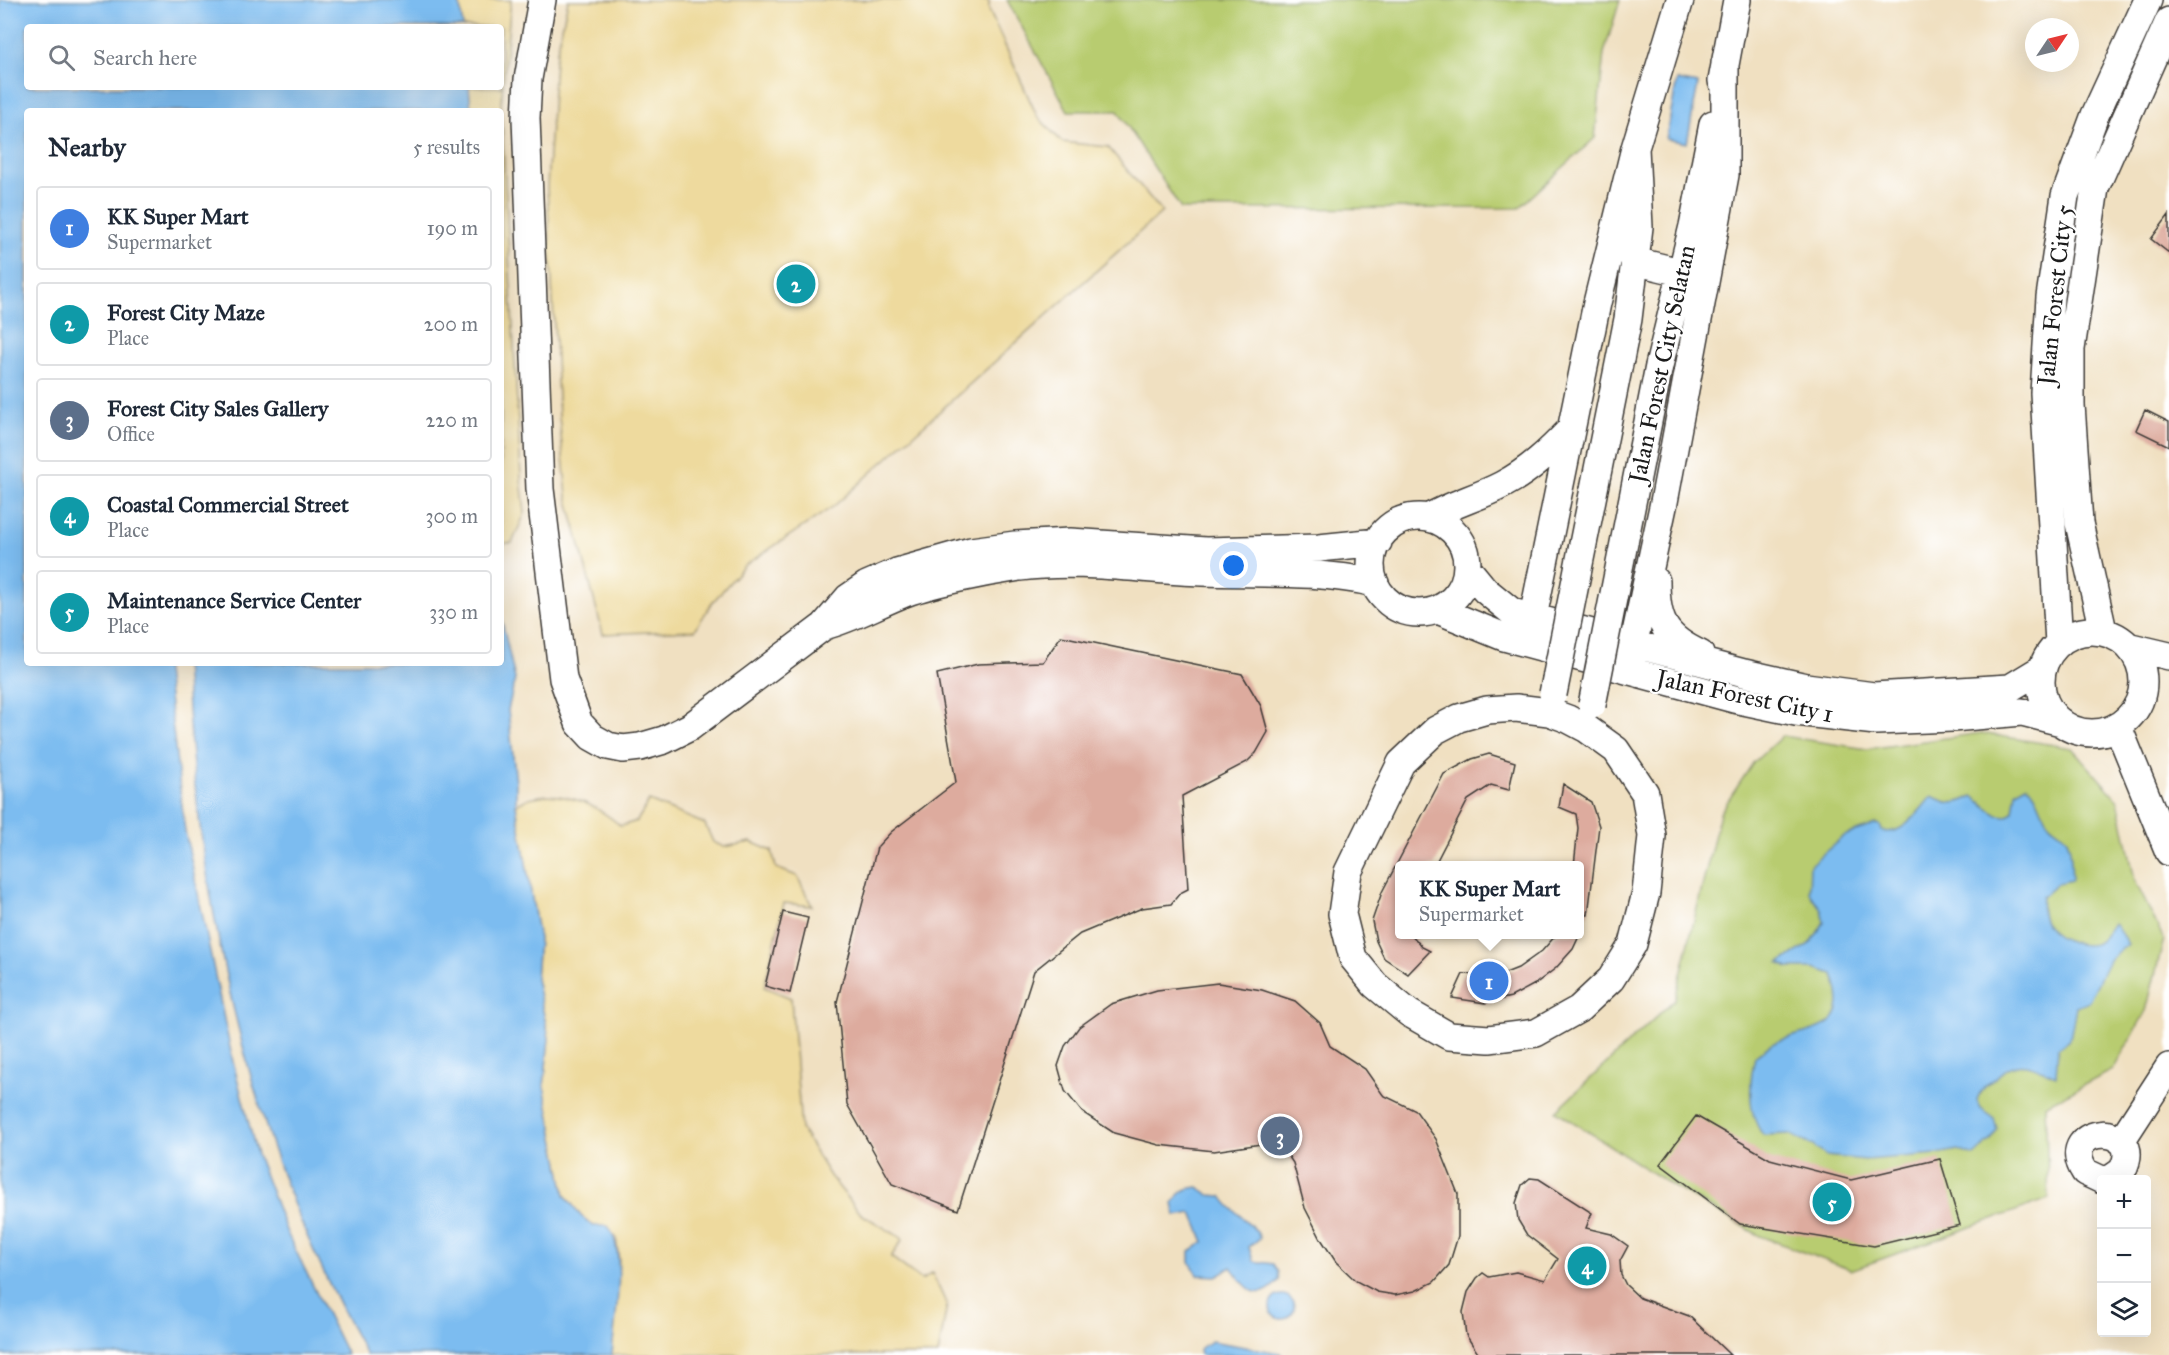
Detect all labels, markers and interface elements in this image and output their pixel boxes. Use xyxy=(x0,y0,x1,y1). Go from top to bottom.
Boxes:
north arrow xyxy=(2025,18,2079,72)
search box xyxy=(24,24,504,90)
icon: search xyxy=(45,41,78,74)
text: Search here xyxy=(93,44,197,71)
text: Nearby xyxy=(48,131,126,163)
text: 5 results xyxy=(413,135,480,159)
text: KK Super Mart xyxy=(107,203,249,230)
street label: Jalan Forest City 5 xyxy=(2030,203,2079,390)
text: 1 xyxy=(66,216,73,240)
text: 190 m xyxy=(427,216,478,240)
text: Supermarket xyxy=(107,230,212,254)
street label: Jalan Forest City Selatan xyxy=(1622,242,1702,489)
pin: 2 xyxy=(776,262,816,306)
text: Forest City Maze xyxy=(107,299,265,326)
text: 2 xyxy=(65,312,74,336)
text: 200 m xyxy=(424,312,478,336)
text: Place xyxy=(107,326,149,350)
text: Forest City Sales Gallery xyxy=(107,395,328,422)
text: 3 xyxy=(66,408,74,432)
text: 220 m xyxy=(426,408,478,432)
text: Office xyxy=(107,422,155,446)
text: Coastal Commercial Street xyxy=(107,491,349,518)
text: 4 xyxy=(64,504,75,528)
text: 300 m xyxy=(426,504,478,528)
text: Place xyxy=(107,518,149,542)
your location xyxy=(1219,551,1248,580)
text: Maintenance Service Center xyxy=(107,587,361,614)
text: 5 xyxy=(65,600,74,624)
text: 330 m xyxy=(429,600,478,624)
text: Place xyxy=(107,614,149,638)
street label: Jalan Forest City 1 xyxy=(1651,662,1836,729)
popup xyxy=(1395,861,1584,939)
text: KK Super Mart xyxy=(1419,875,1560,902)
text: Supermarket xyxy=(1419,902,1524,926)
pin: 1 xyxy=(1470,958,1508,1004)
pin: 3 xyxy=(1260,1114,1300,1158)
map controls xyxy=(2097,1175,2151,1337)
button: + xyxy=(2097,1175,2151,1229)
pin: 5 xyxy=(1812,1180,1852,1224)
button: − xyxy=(2097,1229,2151,1283)
pin: 4 xyxy=(1568,1244,1606,1288)
button: layers xyxy=(2097,1283,2151,1337)

